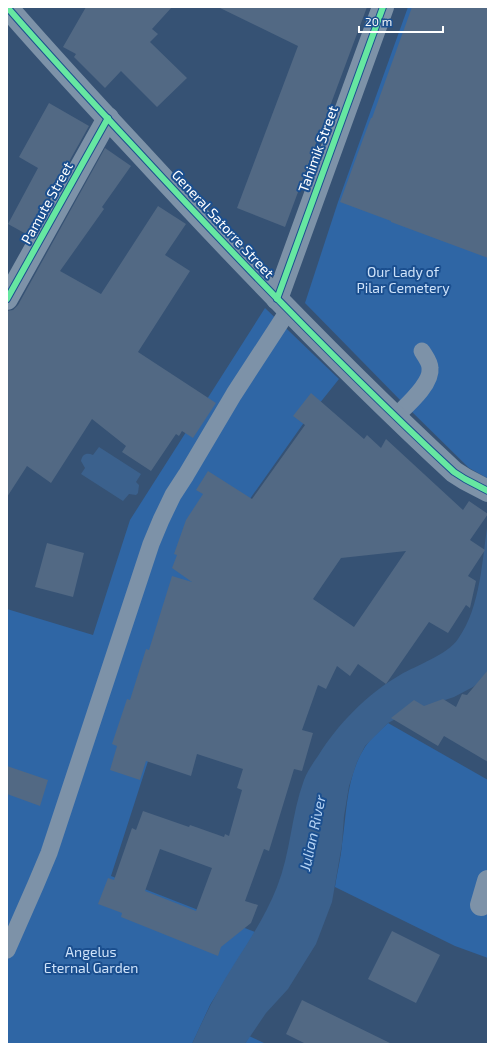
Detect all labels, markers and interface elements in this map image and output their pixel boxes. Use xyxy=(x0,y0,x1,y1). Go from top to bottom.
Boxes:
scale bar xyxy=(359,8,443,34)
text: 20 m xyxy=(365,14,392,28)
street label: Tahimik Street xyxy=(294,103,341,194)
street label: Pamute Street xyxy=(17,159,76,247)
street label: General Satorre Street xyxy=(169,166,278,281)
park label: Our Lady of Pilar Cemetery xyxy=(356,263,450,296)
water label: Julian River xyxy=(295,792,329,873)
park label: Angelus Eternal Garden xyxy=(44,943,138,976)

